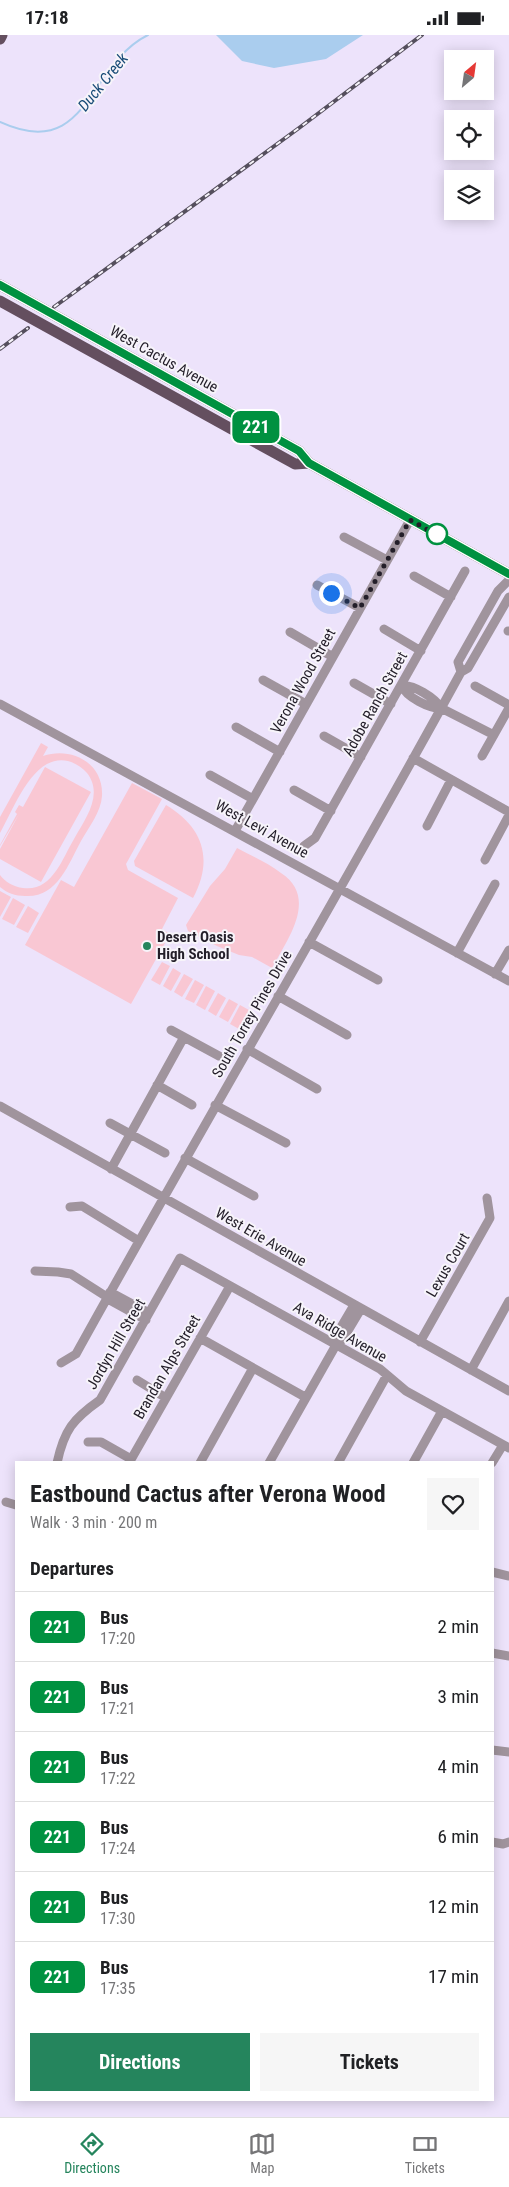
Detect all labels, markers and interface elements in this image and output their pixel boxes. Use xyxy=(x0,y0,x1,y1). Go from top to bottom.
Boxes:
text: 17:18 xyxy=(25,6,69,29)
water label: Duck Creek xyxy=(74,48,133,115)
north arrow xyxy=(444,50,494,100)
map controls xyxy=(444,50,494,220)
button: locate xyxy=(444,110,494,160)
button: layers xyxy=(444,170,494,220)
street label: West Cactus Avenue xyxy=(107,322,221,396)
line badge: 221 xyxy=(227,411,285,443)
text: 221 xyxy=(242,416,270,437)
unlabelled marker xyxy=(426,523,448,545)
your location xyxy=(319,581,344,606)
street label: Verona Wood Street xyxy=(267,625,339,737)
street label: Adobe Ranch Street xyxy=(339,649,411,759)
street label: West Levi Avenue xyxy=(212,796,312,862)
place label: Desert Oasis High School xyxy=(157,928,234,963)
marker: Desert Oasis High School xyxy=(141,940,153,952)
street label: South Torrey Pines Drive xyxy=(208,947,296,1081)
street label: West Erie Avenue xyxy=(212,1204,310,1270)
street label: Lexus Court xyxy=(422,1230,474,1300)
street label: Jordyn Hill Street xyxy=(83,1295,149,1393)
street label: Ava Ridge Avenue xyxy=(290,1298,390,1366)
street label: Brandan Alps Street xyxy=(130,1312,204,1422)
button: heart xyxy=(427,1478,479,1530)
text: Eastbound Cactus after Verona Wood xyxy=(30,1480,386,1508)
text: Walk · 3 min · 200 m xyxy=(30,1513,157,1532)
text: Departures xyxy=(30,1557,114,1580)
text: Bus xyxy=(100,1606,129,1629)
text: 2 min xyxy=(437,1615,479,1638)
text: 221 xyxy=(44,1616,71,1637)
text: 17:20 xyxy=(100,1629,135,1648)
text: Bus xyxy=(100,1676,129,1699)
text: 3 min xyxy=(437,1685,479,1708)
text: 221 xyxy=(44,1686,71,1707)
text: 17:21 xyxy=(100,1699,135,1718)
text: Bus xyxy=(100,1746,129,1769)
text: 4 min xyxy=(437,1755,479,1778)
text: 221 xyxy=(44,1756,71,1777)
text: 17:22 xyxy=(100,1769,135,1788)
text: Bus xyxy=(100,1816,129,1839)
text: 6 min xyxy=(437,1825,479,1848)
text: 221 xyxy=(44,1826,71,1847)
text: 17:24 xyxy=(100,1839,135,1858)
text: Bus xyxy=(100,1886,129,1909)
text: 12 min xyxy=(428,1895,479,1918)
text: 221 xyxy=(44,1896,71,1917)
text: 17:30 xyxy=(100,1909,135,1928)
text: Bus xyxy=(100,1956,129,1979)
text: 17 min xyxy=(428,1965,479,1988)
text: 221 xyxy=(44,1966,71,1987)
text: 17:35 xyxy=(100,1979,135,1998)
button: Directions xyxy=(30,2033,250,2091)
button: Tickets xyxy=(260,2033,479,2091)
tab: Directions xyxy=(64,2130,120,2176)
tab: Map xyxy=(248,2130,276,2176)
tab: Tickets xyxy=(405,2130,445,2176)

